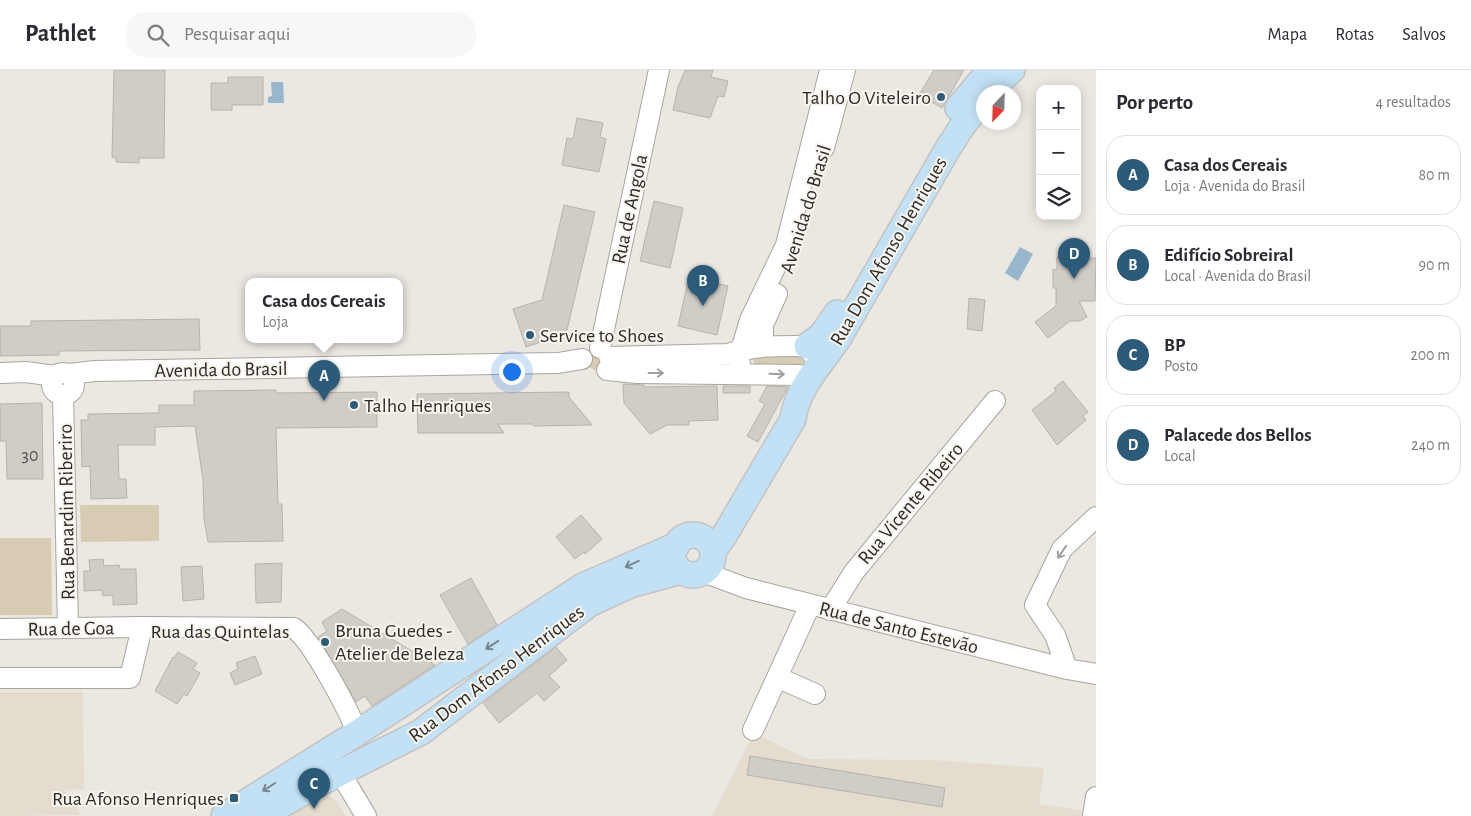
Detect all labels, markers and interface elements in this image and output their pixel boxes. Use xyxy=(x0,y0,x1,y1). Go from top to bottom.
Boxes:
search box xyxy=(126,12,476,57)
icon: search xyxy=(144,21,172,49)
text: Pathlet xyxy=(25,22,96,46)
text: Pesquisar aqui xyxy=(184,25,290,44)
text: Mapa xyxy=(1268,26,1307,44)
text: Rotas xyxy=(1335,26,1374,44)
text: Salvos xyxy=(1402,26,1446,44)
north arrow xyxy=(976,85,1021,130)
map controls xyxy=(1036,85,1081,220)
button: + xyxy=(1036,85,1081,130)
place label: Talho O Viteleiro xyxy=(802,88,931,108)
marker: Talho O Viteleiro xyxy=(935,91,947,103)
text: Por perto xyxy=(1116,92,1193,113)
text: 4 resultados xyxy=(1376,94,1451,110)
button: − xyxy=(1036,130,1081,175)
street label: Avenida do Brasil xyxy=(777,143,835,276)
street label: Rua de Angola xyxy=(609,152,651,266)
street label: Rua Dom Afonso Henriques xyxy=(827,154,951,349)
text: Casa dos Cereais xyxy=(1164,156,1287,175)
text: A xyxy=(1128,167,1138,183)
text: 80 m xyxy=(1419,167,1450,183)
button: layers xyxy=(1036,175,1081,220)
text: Loja · Avenida do Brasil xyxy=(1164,178,1306,194)
pin: D xyxy=(1058,238,1090,279)
text: Edifício Sobreiral xyxy=(1164,246,1294,265)
text: B xyxy=(1128,257,1138,273)
text: 90 m xyxy=(1419,257,1450,273)
pin: B xyxy=(687,265,719,306)
text: Local · Avenida do Brasil xyxy=(1164,268,1311,284)
popup xyxy=(245,278,403,343)
text: Casa dos Cereais xyxy=(262,292,386,311)
text: Loja xyxy=(262,314,288,330)
place label: Service to Shoes xyxy=(540,326,664,346)
marker: Service to Shoes xyxy=(524,329,536,341)
text: BP xyxy=(1164,336,1186,355)
text: C xyxy=(1129,347,1137,363)
text: 200 m xyxy=(1410,347,1450,363)
text: Posto xyxy=(1164,358,1198,374)
street label: Avenida do Brasil xyxy=(154,359,288,381)
your location xyxy=(499,359,525,385)
pin: A xyxy=(308,360,340,401)
one-way arrow xyxy=(647,368,663,378)
one-way arrow xyxy=(769,370,785,379)
place label: Talho Henriques xyxy=(364,396,491,416)
marker: Talho Henriques xyxy=(348,399,360,411)
street label: Rua Benardim Riberiro xyxy=(55,424,79,600)
text: Palacede dos Bellos xyxy=(1164,426,1311,445)
text: D xyxy=(1128,437,1138,453)
text: 240 m xyxy=(1411,437,1450,453)
street label: Rua Vicente Ribeiro xyxy=(854,439,967,568)
house number: 30 xyxy=(22,447,38,465)
text: Local xyxy=(1164,448,1196,464)
one-way arrow xyxy=(1057,544,1067,558)
one-way arrow xyxy=(625,559,640,569)
street label: Rua de Santo Estevão xyxy=(817,598,980,657)
street label: Rua Dom Afonso Henriques xyxy=(405,601,588,746)
street label: Rua de Goa xyxy=(27,618,115,640)
place label: Bruna Guedes - Atelier de Beleza xyxy=(335,621,465,664)
street label: Rua das Quintelas xyxy=(151,622,289,642)
marker: Bruna Guedes - Atelier de Beleza xyxy=(319,636,331,648)
one-way arrow xyxy=(485,641,499,651)
pin: C xyxy=(298,768,330,809)
one-way arrow xyxy=(263,783,277,793)
place label: Rua Afonso Henriques xyxy=(52,789,224,809)
marker: Rua Afonso Henriques xyxy=(228,792,240,804)

